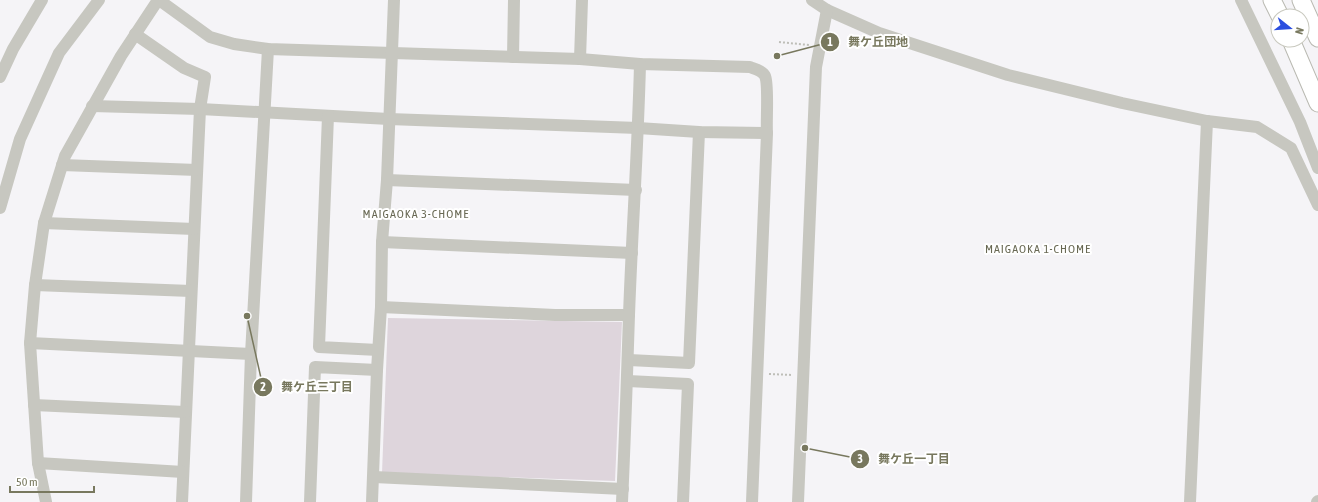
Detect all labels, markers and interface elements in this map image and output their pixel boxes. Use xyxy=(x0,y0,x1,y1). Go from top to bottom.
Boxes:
north arrow xyxy=(1270,8,1310,48)
text: N xyxy=(1293,26,1306,36)
callout: 舞ケ丘団地 xyxy=(820,30,916,54)
text: 1 xyxy=(827,35,833,49)
text: 舞ケ丘団地 xyxy=(848,35,908,49)
district label: MAIGAOKA 3-CHOME xyxy=(363,207,469,221)
district label: MAIGAOKA 1-CHOME xyxy=(985,242,1091,256)
callout: 舞ケ丘三丁目 xyxy=(253,375,361,399)
text: 2 xyxy=(260,380,266,394)
text: 舞ケ丘三丁目 xyxy=(281,380,353,394)
callout: 舞ケ丘一丁目 xyxy=(850,447,958,471)
text: 3 xyxy=(857,452,863,466)
text: 舞ケ丘一丁目 xyxy=(878,452,950,466)
scale bar xyxy=(10,468,94,494)
text: 50 m xyxy=(16,475,38,489)

